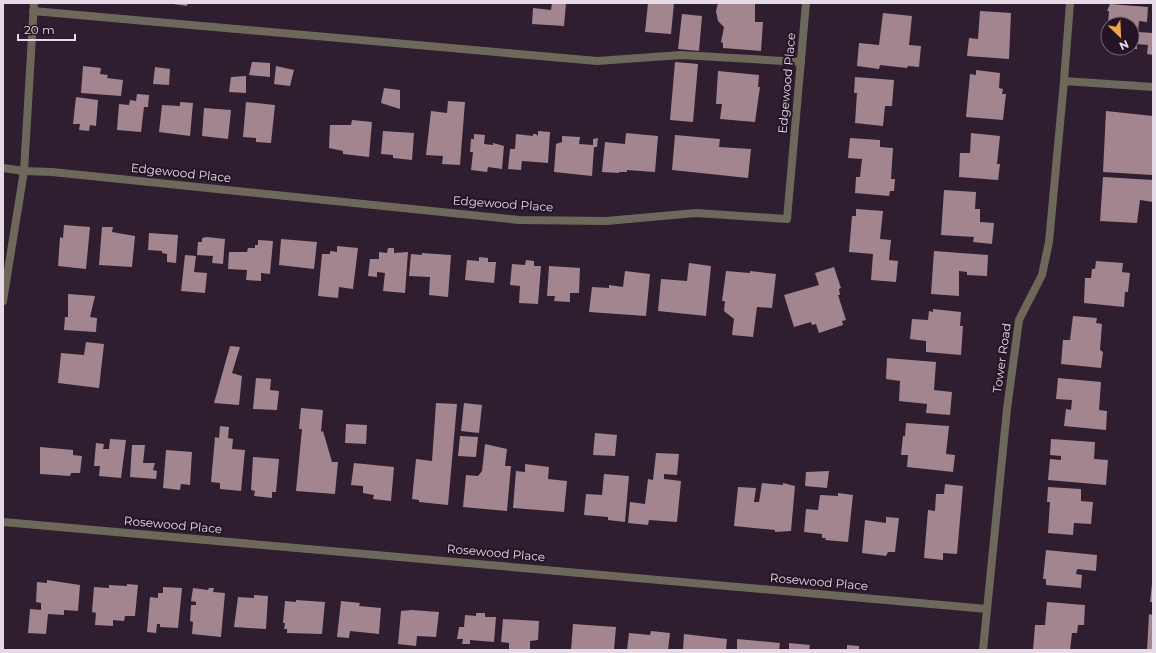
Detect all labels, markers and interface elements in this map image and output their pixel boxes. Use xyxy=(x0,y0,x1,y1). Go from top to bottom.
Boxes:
scale bar xyxy=(18,16,75,42)
north arrow xyxy=(1100,16,1140,56)
text: 20 m xyxy=(24,22,55,37)
street label: Edgewood Place xyxy=(775,32,798,134)
text: N xyxy=(1117,37,1131,53)
street label: Edgewood Place xyxy=(130,160,232,185)
street label: Edgewood Place xyxy=(452,192,554,215)
street label: Tower Road xyxy=(989,322,1014,394)
street label: Rosewood Place xyxy=(123,513,223,536)
street label: Rosewood Place xyxy=(446,541,546,564)
street label: Rosewood Place xyxy=(769,570,869,593)

